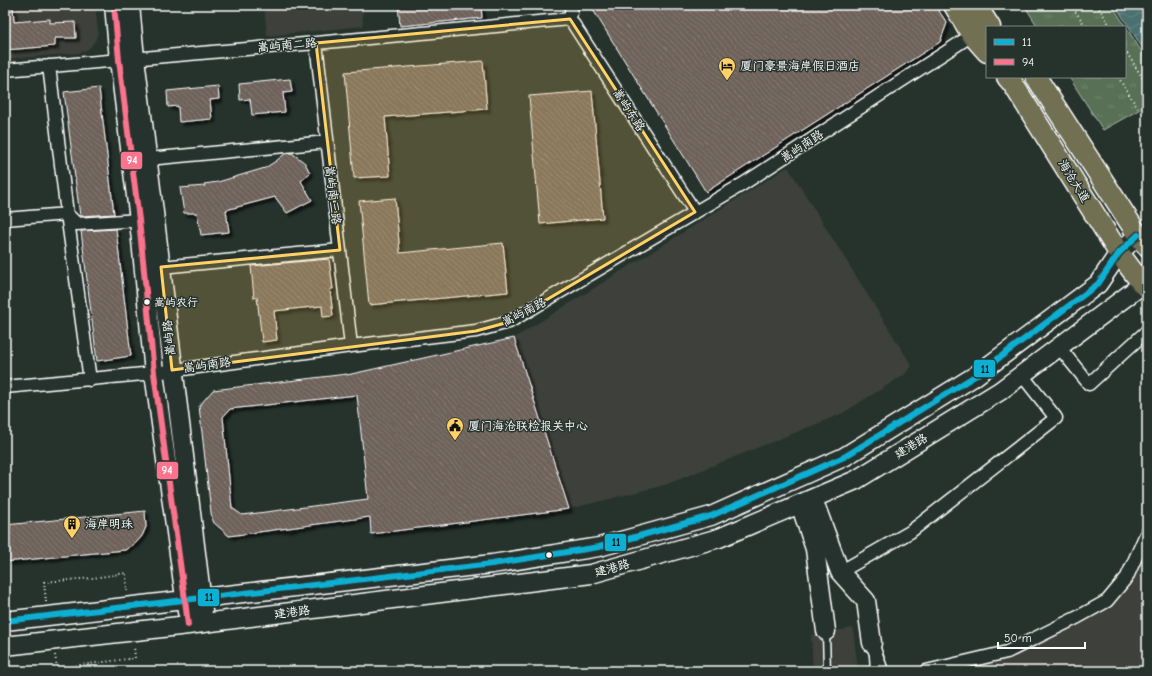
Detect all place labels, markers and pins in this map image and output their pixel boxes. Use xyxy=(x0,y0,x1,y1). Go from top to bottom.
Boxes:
hotel icon: 厦门豪景海岸假日酒店 xyxy=(717,56,737,81)
place label: 厦门豪景海岸假日酒店 xyxy=(740,59,860,73)
place label: 嵩屿农行 xyxy=(154,296,198,309)
marker: 嵩屿农行 xyxy=(142,297,152,307)
public building icon: 厦门海沧联检报关中心 xyxy=(445,416,465,441)
place label: 厦门海沧联检报关中心 xyxy=(468,419,588,433)
building icon: 海岸明珠 xyxy=(62,514,82,539)
place label: 海岸明珠 xyxy=(85,517,133,531)
unlabelled marker xyxy=(544,550,554,560)

